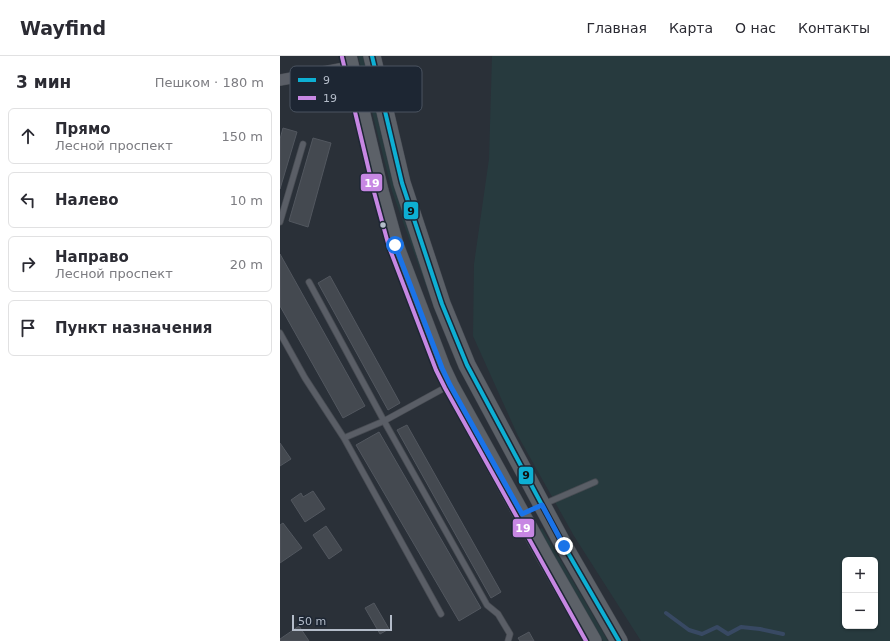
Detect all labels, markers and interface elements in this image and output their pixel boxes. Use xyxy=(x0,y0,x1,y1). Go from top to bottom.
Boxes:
text: Wayfind xyxy=(20,17,106,39)
text: Главная xyxy=(586,20,647,36)
text: Карта xyxy=(669,20,713,36)
text: О нас xyxy=(735,20,776,36)
text: Контакты xyxy=(798,20,870,36)
legend xyxy=(290,66,422,112)
text: 3 мин xyxy=(16,72,71,92)
text: 9 xyxy=(323,74,330,87)
text: Пешком · 180 m xyxy=(155,75,264,90)
text: 19 xyxy=(323,92,337,105)
text: Прямо xyxy=(55,120,111,138)
icon: ahead xyxy=(17,125,39,147)
text: 150 m xyxy=(221,129,263,144)
text: Лесной проспект xyxy=(55,138,173,153)
line badge: 19 xyxy=(360,173,383,192)
text: 19 xyxy=(364,177,380,190)
icon: left xyxy=(17,189,39,211)
text: Налево xyxy=(55,191,119,209)
text: 10 m xyxy=(230,193,263,208)
line badge: 9 xyxy=(403,201,419,220)
text: 9 xyxy=(407,205,415,218)
unlabelled marker xyxy=(378,220,388,230)
route start xyxy=(386,236,404,254)
text: Направо xyxy=(55,248,129,266)
icon: right xyxy=(17,253,39,275)
text: 20 m xyxy=(230,257,263,272)
text: Лесной проспект xyxy=(55,266,173,281)
icon: arrive xyxy=(17,317,39,339)
text: Пункт назначения xyxy=(55,319,212,337)
line badge: 9 xyxy=(518,466,534,485)
text: 9 xyxy=(522,469,530,482)
line badge: 19 xyxy=(512,518,535,538)
text: 19 xyxy=(515,522,531,535)
route end xyxy=(555,537,573,555)
map controls xyxy=(842,557,878,629)
button: + xyxy=(842,557,878,593)
button: − xyxy=(842,593,878,629)
scale bar xyxy=(292,613,392,632)
text: 50 m xyxy=(298,615,326,628)

